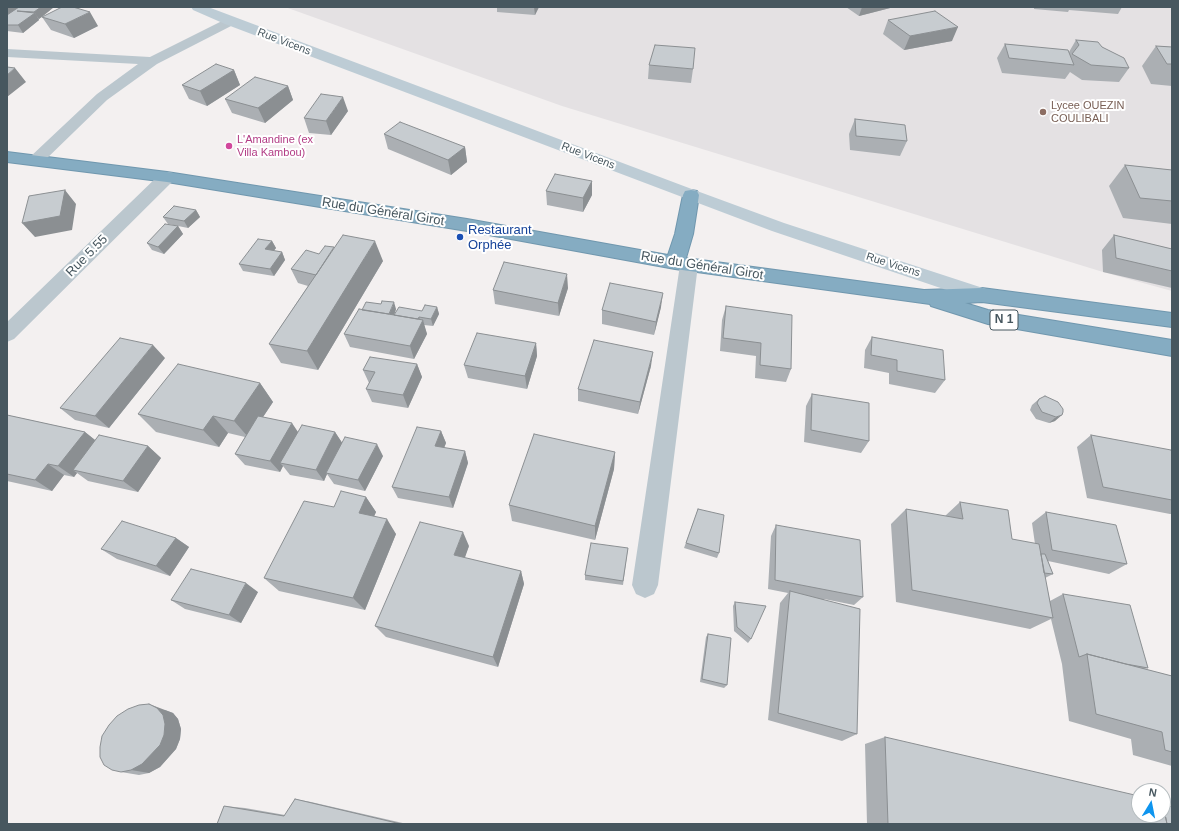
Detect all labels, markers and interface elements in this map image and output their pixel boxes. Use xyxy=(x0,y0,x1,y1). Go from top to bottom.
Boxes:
street label: Rue Vicens xyxy=(255,26,313,58)
place label: Lycee OUEZIN COULIBALI xyxy=(1051,99,1125,125)
marker: Lycee OUEZIN COULIBALI xyxy=(1038,107,1048,117)
place label: L'Amandine (ex Villa Kambou) xyxy=(237,133,313,159)
street label: Rue Vicens xyxy=(559,140,617,172)
marker: L'Amandine (ex Villa Kambou) xyxy=(224,141,234,151)
street label: Rue du Général Girot xyxy=(321,195,445,229)
place label: Restaurant Orphée xyxy=(468,222,532,253)
street label: Rue 5.55 xyxy=(63,232,111,280)
marker: Restaurant Orphée xyxy=(455,232,465,242)
street label: Rue du Général Girot xyxy=(640,249,764,283)
street label: Rue Vicens xyxy=(864,250,922,280)
road number: N 1 xyxy=(990,310,1018,330)
north arrow xyxy=(1131,783,1171,823)
text: N xyxy=(1148,786,1158,799)

